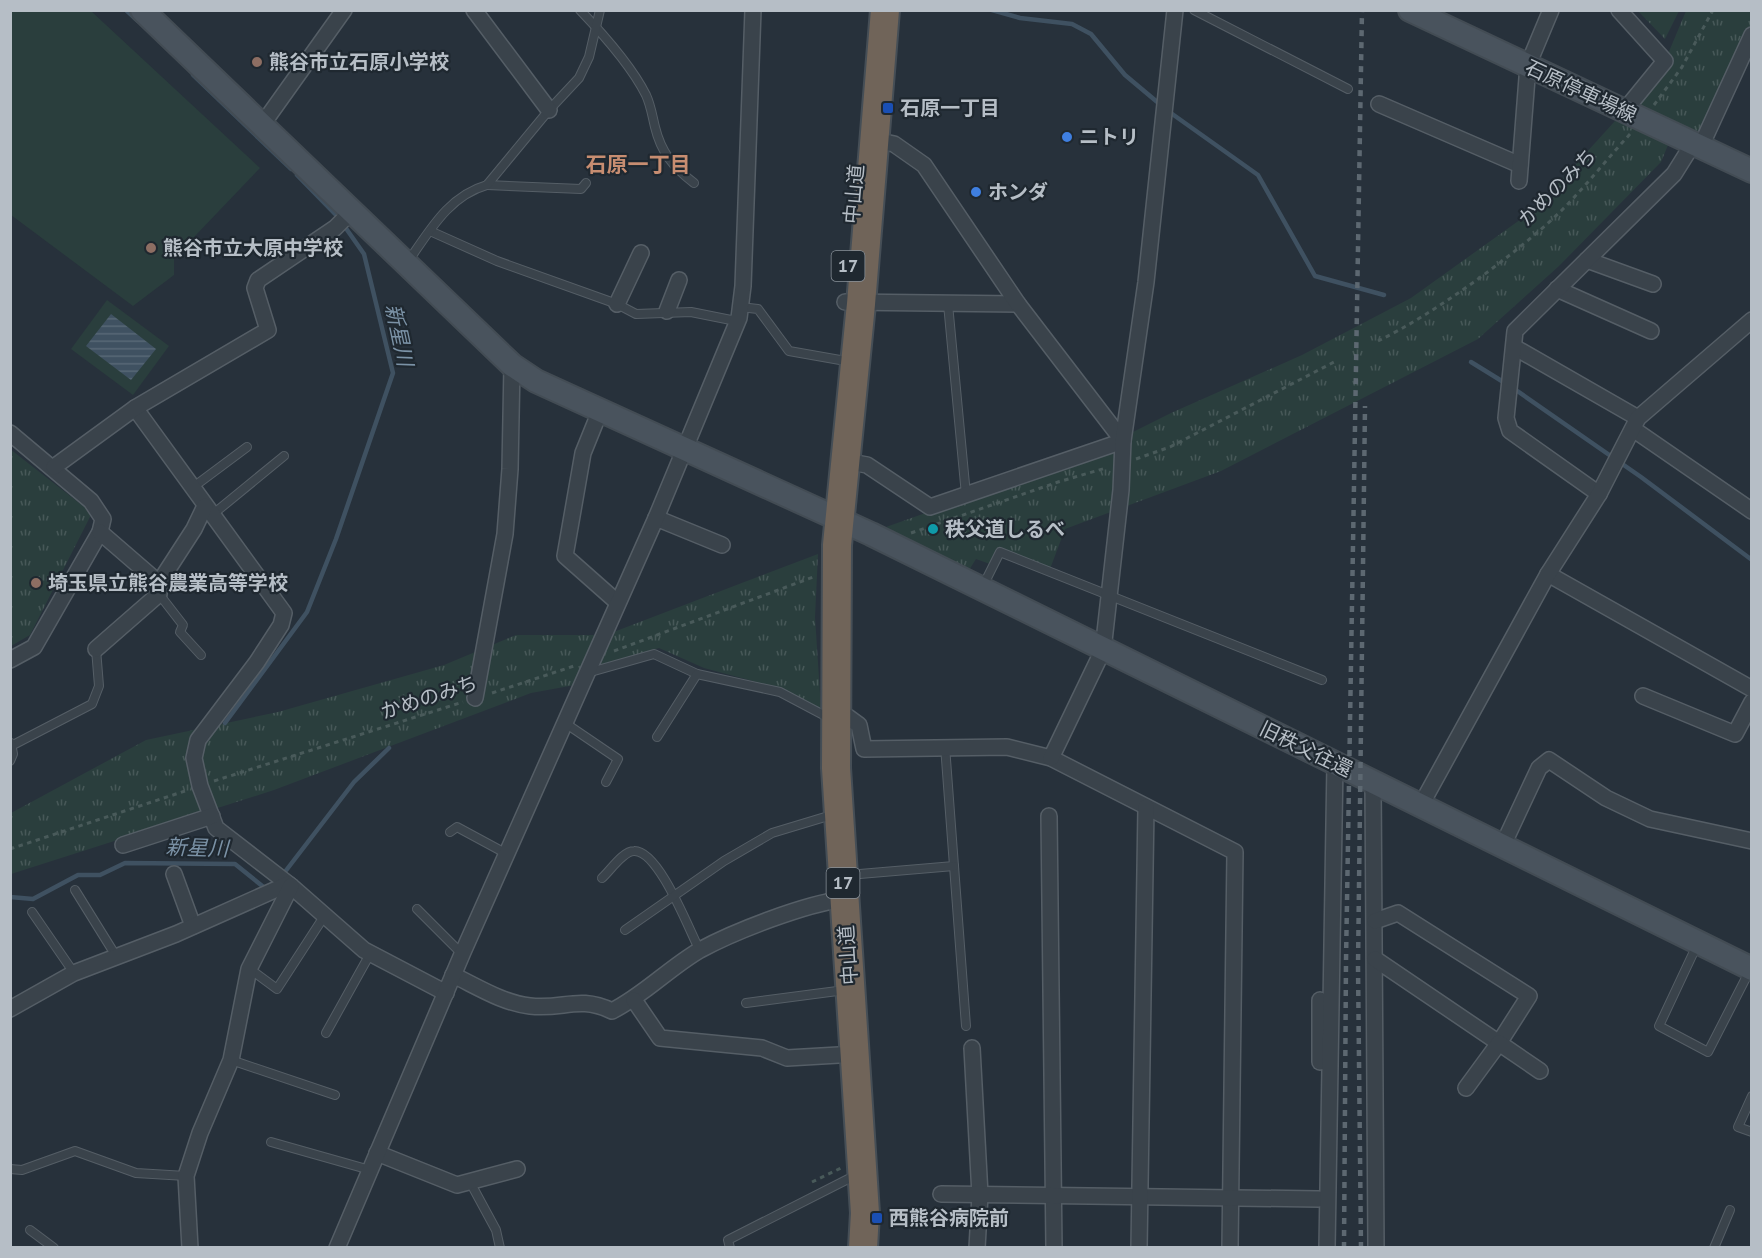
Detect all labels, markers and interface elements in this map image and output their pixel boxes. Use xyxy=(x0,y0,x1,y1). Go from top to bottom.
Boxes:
place label: 熊谷市立石原小学校 xyxy=(269,49,449,75)
street label: 石原停車場線 xyxy=(1521,54,1641,128)
marker: 熊谷市立石原小学校 xyxy=(250,55,264,69)
place label: 石原一丁目 xyxy=(900,95,1000,121)
marker: 石原一丁目 xyxy=(881,101,895,115)
place label: ニトリ xyxy=(1079,124,1139,150)
marker: ニトリ xyxy=(1060,130,1074,144)
street label: かめのみち xyxy=(1512,142,1602,232)
district label: 石原一丁目 xyxy=(586,151,691,178)
street label: 中山道 xyxy=(838,163,870,225)
place label: ホンダ xyxy=(988,179,1048,205)
marker: ホンダ xyxy=(969,185,983,199)
place label: 熊谷市立大原中学校 xyxy=(163,235,343,261)
marker: 熊谷市立大原中学校 xyxy=(144,241,158,255)
road number: 17 xyxy=(832,251,864,281)
water label: 新星川 xyxy=(380,301,420,370)
place label: 秩父道しるべ xyxy=(945,516,1065,542)
marker: 秩父道しるべ xyxy=(926,522,940,536)
place label: 埼玉県立熊谷農業高等学校 xyxy=(48,570,288,596)
marker: 埼玉県立熊谷農業高等学校 xyxy=(29,576,43,590)
street label: かめのみち xyxy=(377,669,481,725)
street label: 旧秩父往還 xyxy=(1255,715,1357,783)
water label: 新星川 xyxy=(165,833,231,862)
road number: 17 xyxy=(826,868,860,898)
street label: 中山道 xyxy=(833,924,863,986)
place label: 西熊谷病院前 xyxy=(889,1205,1009,1231)
marker: 西熊谷病院前 xyxy=(870,1211,884,1225)

